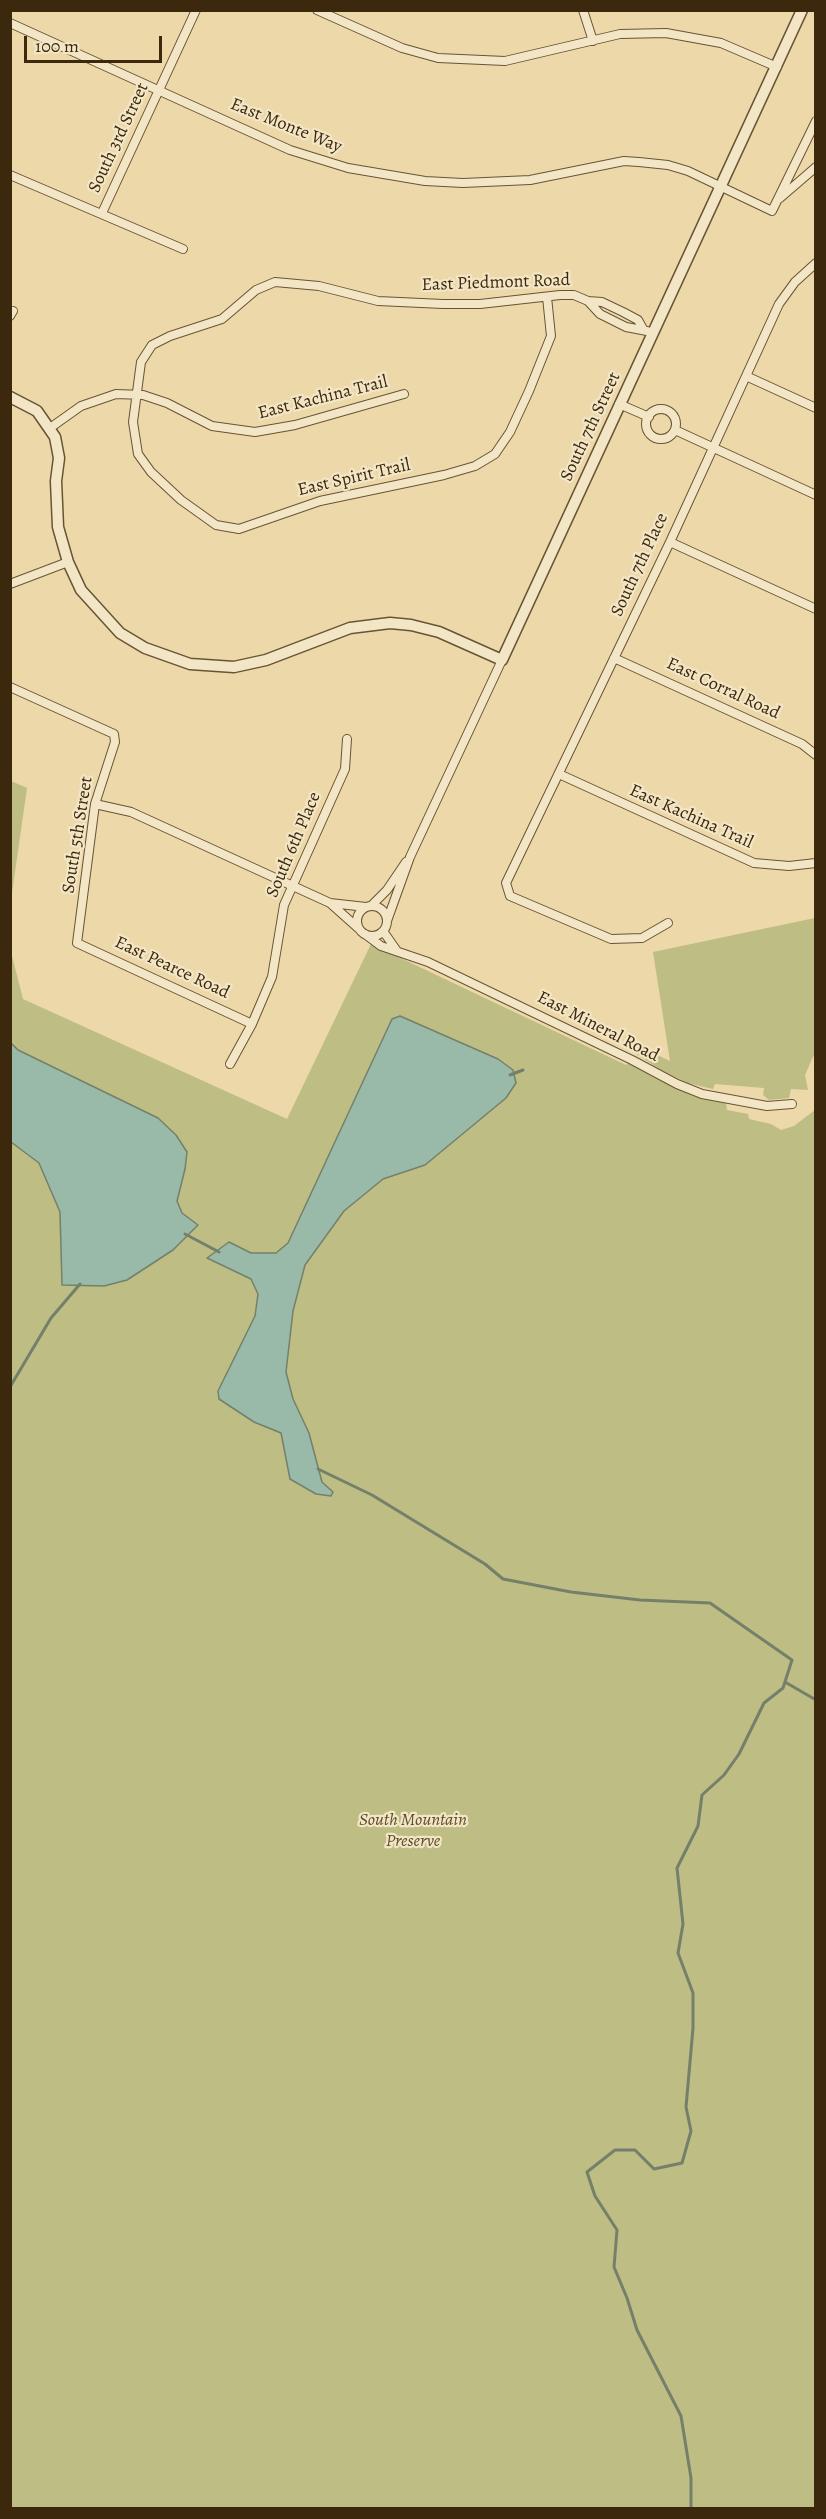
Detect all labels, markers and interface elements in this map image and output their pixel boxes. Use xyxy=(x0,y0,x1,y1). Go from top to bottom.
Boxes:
scale bar xyxy=(27,24,165,62)
text: 100 m xyxy=(35,34,79,58)
street label: South 3rd Street xyxy=(84,80,154,196)
street label: East Monte Way xyxy=(227,94,345,158)
street label: East Piedmont Road xyxy=(421,270,571,296)
street label: South 7th Street xyxy=(556,369,626,485)
street label: East Kachina Trail xyxy=(256,371,390,425)
street label: East Spirit Trail xyxy=(296,455,412,501)
street label: South 7th Place xyxy=(607,510,673,620)
street label: East Corral Road xyxy=(663,653,783,725)
street label: South 5th Street xyxy=(58,775,98,895)
street label: East Kachina Trail xyxy=(626,780,756,854)
street label: South 6th Place xyxy=(262,789,326,901)
street label: East Pearce Road xyxy=(111,932,233,1004)
street label: East Mineral Road xyxy=(533,987,663,1067)
park label: South Mountain Preserve xyxy=(359,1810,467,1852)

